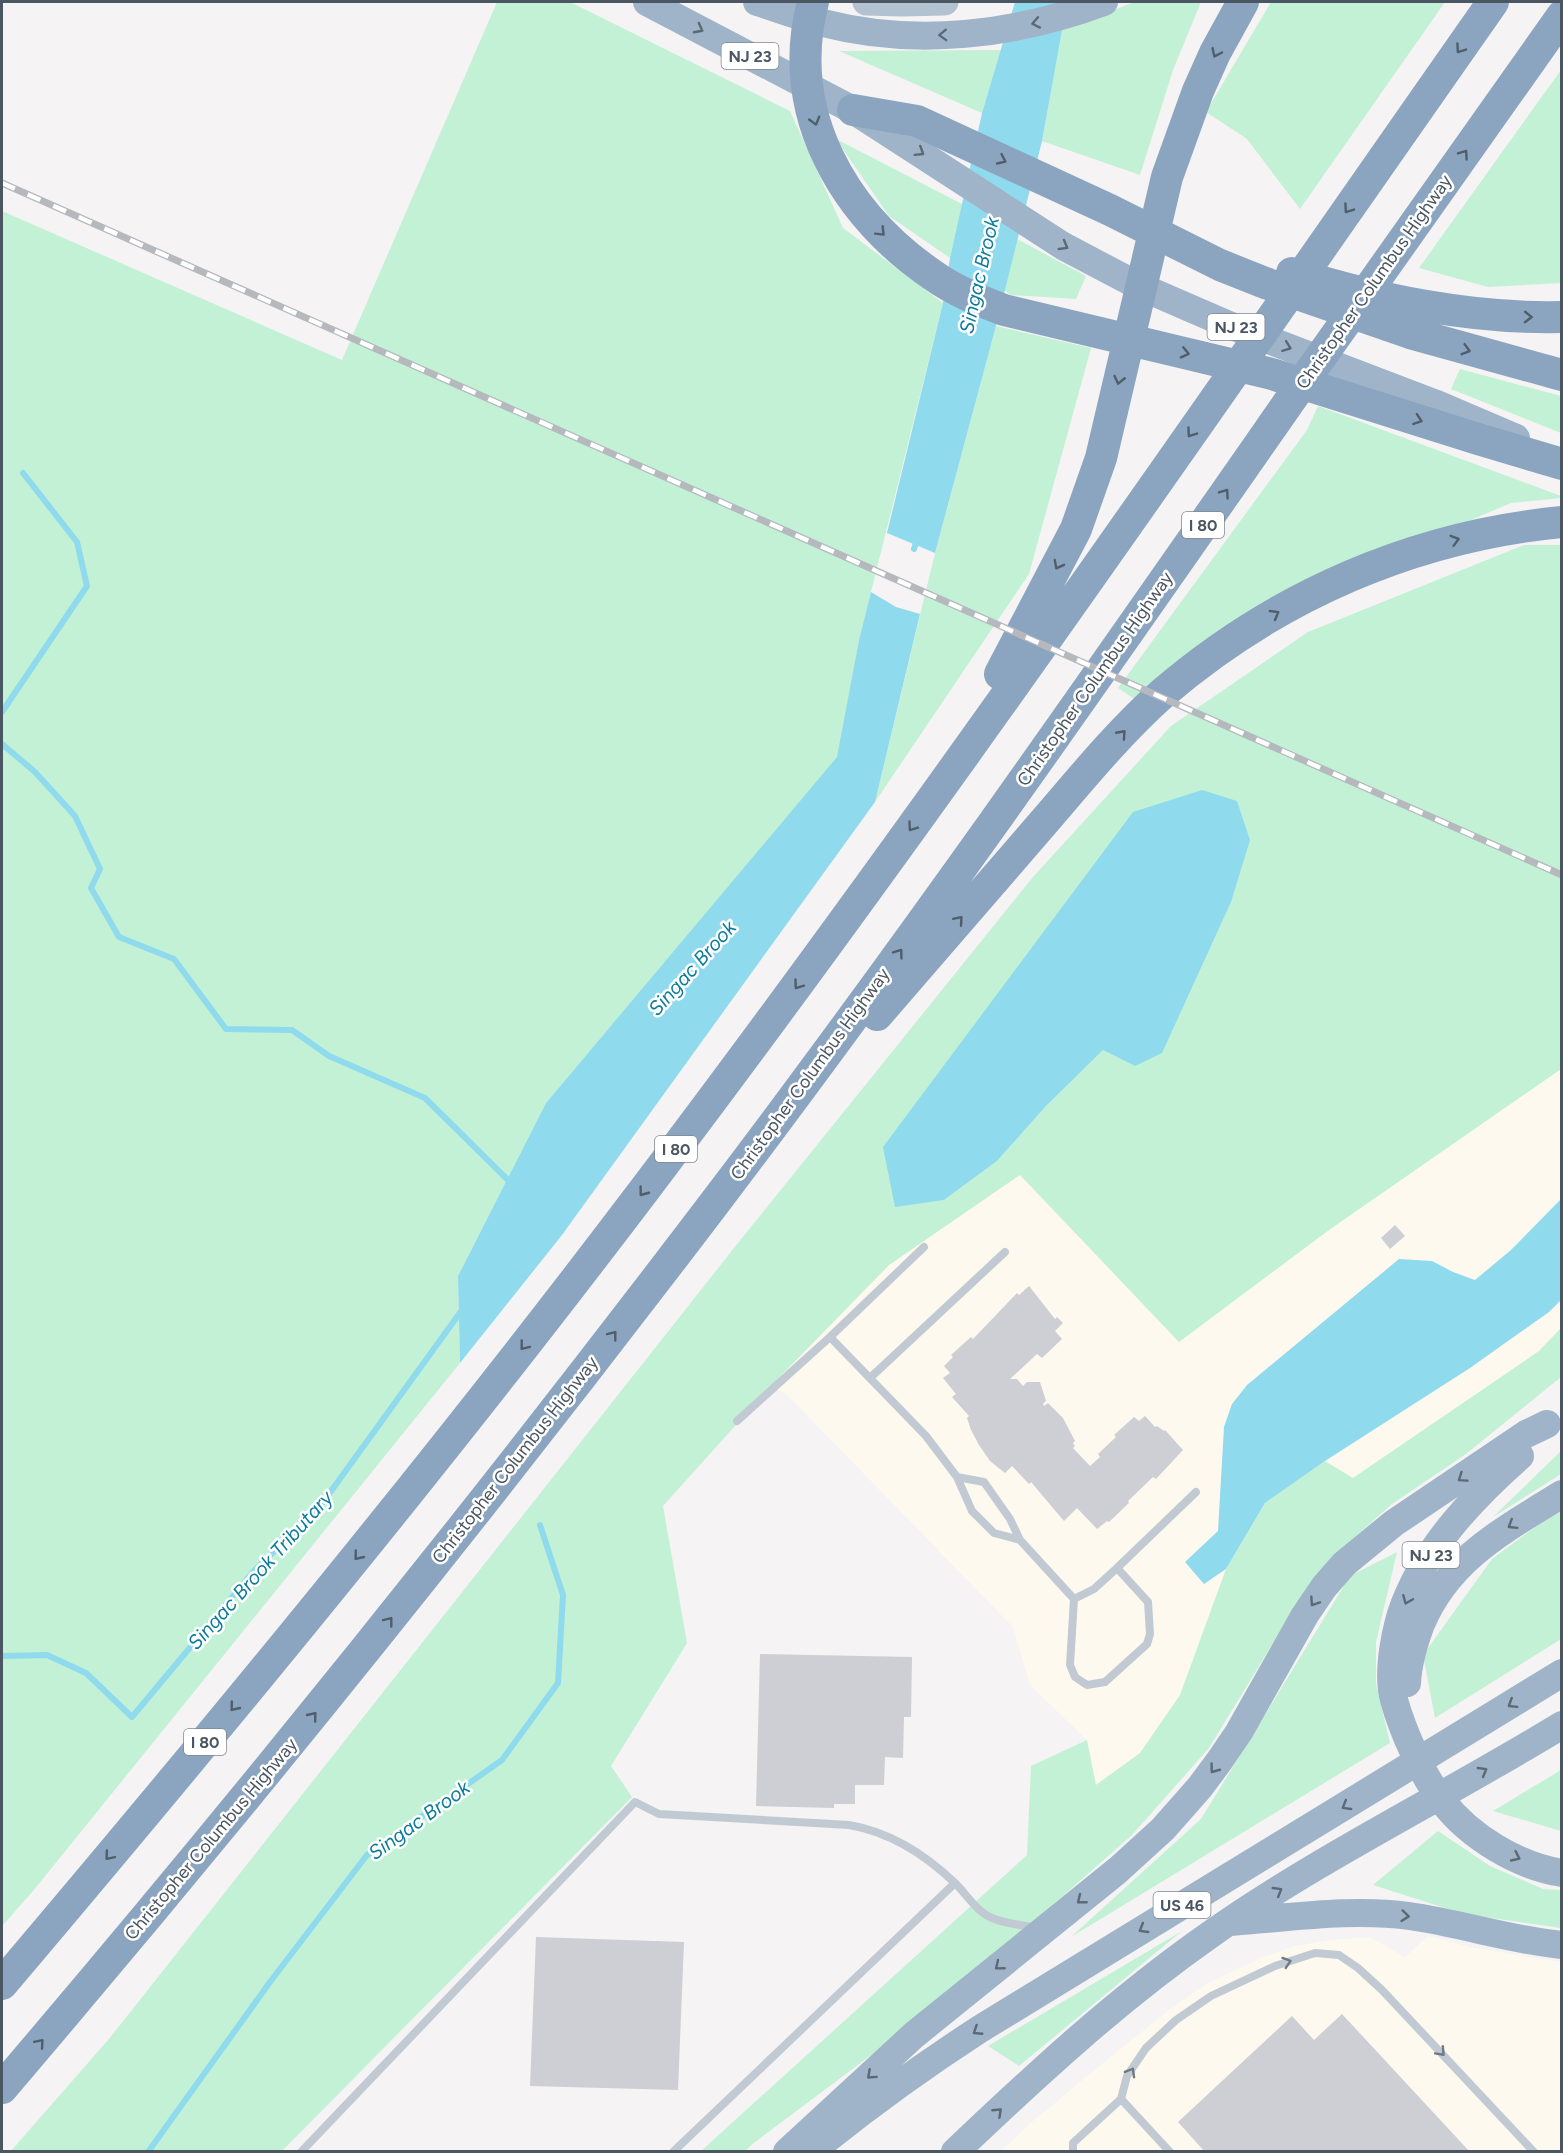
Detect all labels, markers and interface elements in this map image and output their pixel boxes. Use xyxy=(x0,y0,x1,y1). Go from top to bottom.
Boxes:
one-way arrow xyxy=(1031,16,1041,29)
one-way arrow xyxy=(692,22,703,33)
one-way arrow xyxy=(938,28,947,41)
road number: NJ 23 xyxy=(722,43,778,69)
one-way arrow xyxy=(1456,43,1467,54)
one-way arrow xyxy=(1211,47,1223,58)
one-way arrow xyxy=(807,116,820,126)
one-way arrow xyxy=(914,145,924,157)
one-way arrow xyxy=(1457,150,1468,161)
one-way arrow xyxy=(995,152,1006,164)
street label: Christopher Columbus Highway xyxy=(1291,170,1457,393)
one-way arrow xyxy=(1344,202,1355,213)
water label: Singac Brook xyxy=(954,213,1004,336)
one-way arrow xyxy=(873,224,884,235)
one-way arrow xyxy=(1058,239,1068,250)
one-way arrow xyxy=(1524,311,1533,323)
road number: NJ 23 xyxy=(1208,314,1264,340)
one-way arrow xyxy=(1281,339,1292,352)
one-way arrow xyxy=(1460,343,1471,355)
one-way arrow xyxy=(1180,345,1190,358)
one-way arrow xyxy=(1114,375,1127,385)
one-way arrow xyxy=(1412,413,1423,426)
one-way arrow xyxy=(1187,426,1198,437)
one-way arrow xyxy=(1218,489,1229,500)
road number: I 80 xyxy=(1182,512,1224,538)
one-way arrow xyxy=(1449,535,1460,547)
one-way arrow xyxy=(1054,559,1065,569)
street label: Christopher Columbus Highway xyxy=(1012,567,1178,790)
one-way arrow xyxy=(1269,609,1279,621)
one-way arrow xyxy=(1115,730,1126,740)
one-way arrow xyxy=(908,821,919,832)
water label: Singac Brook xyxy=(643,915,742,1020)
one-way arrow xyxy=(952,916,963,927)
one-way arrow xyxy=(892,948,903,959)
street label: Christopher Columbus Highway xyxy=(726,963,895,1184)
one-way arrow xyxy=(794,979,805,990)
road number: I 80 xyxy=(655,1136,697,1162)
one-way arrow xyxy=(640,1185,651,1196)
one-way arrow xyxy=(606,1330,617,1341)
one-way arrow xyxy=(521,1340,532,1351)
street label: Christopher Columbus Highway xyxy=(427,1352,603,1568)
one-way arrow xyxy=(1458,1470,1469,1481)
water label: Singac Brook Tributary xyxy=(182,1485,339,1654)
one-way arrow xyxy=(1508,1518,1518,1530)
road number: NJ 23 xyxy=(1402,1542,1460,1568)
one-way arrow xyxy=(354,1549,365,1560)
one-way arrow xyxy=(1402,1594,1414,1605)
one-way arrow xyxy=(1310,1595,1321,1606)
one-way arrow xyxy=(382,1616,393,1627)
one-way arrow xyxy=(1508,1697,1518,1709)
one-way arrow xyxy=(231,1700,242,1711)
one-way arrow xyxy=(305,1712,316,1723)
road number: I 80 xyxy=(184,1729,226,1755)
street label: Christopher Columbus Highway xyxy=(120,1733,302,1944)
one-way arrow xyxy=(1210,1762,1221,1773)
one-way arrow xyxy=(1477,1767,1487,1779)
water label: Singac Brook xyxy=(364,1774,475,1865)
one-way arrow xyxy=(1342,1798,1352,1810)
one-way arrow xyxy=(106,1849,117,1860)
one-way arrow xyxy=(1509,1850,1520,1862)
one-way arrow xyxy=(1272,1886,1282,1898)
one-way arrow xyxy=(1076,1892,1087,1903)
road number: US 46 xyxy=(1154,1892,1210,1918)
one-way arrow xyxy=(1400,1909,1410,1922)
one-way arrow xyxy=(1139,1922,1149,1933)
one-way arrow xyxy=(1281,1957,1292,1970)
one-way arrow xyxy=(994,1959,1005,1970)
one-way arrow xyxy=(973,2024,984,2035)
one-way arrow xyxy=(32,2039,43,2050)
one-way arrow xyxy=(1434,2046,1445,2056)
one-way arrow xyxy=(867,2068,877,2079)
one-way arrow xyxy=(1123,2068,1135,2078)
one-way arrow xyxy=(991,2108,1002,2119)

